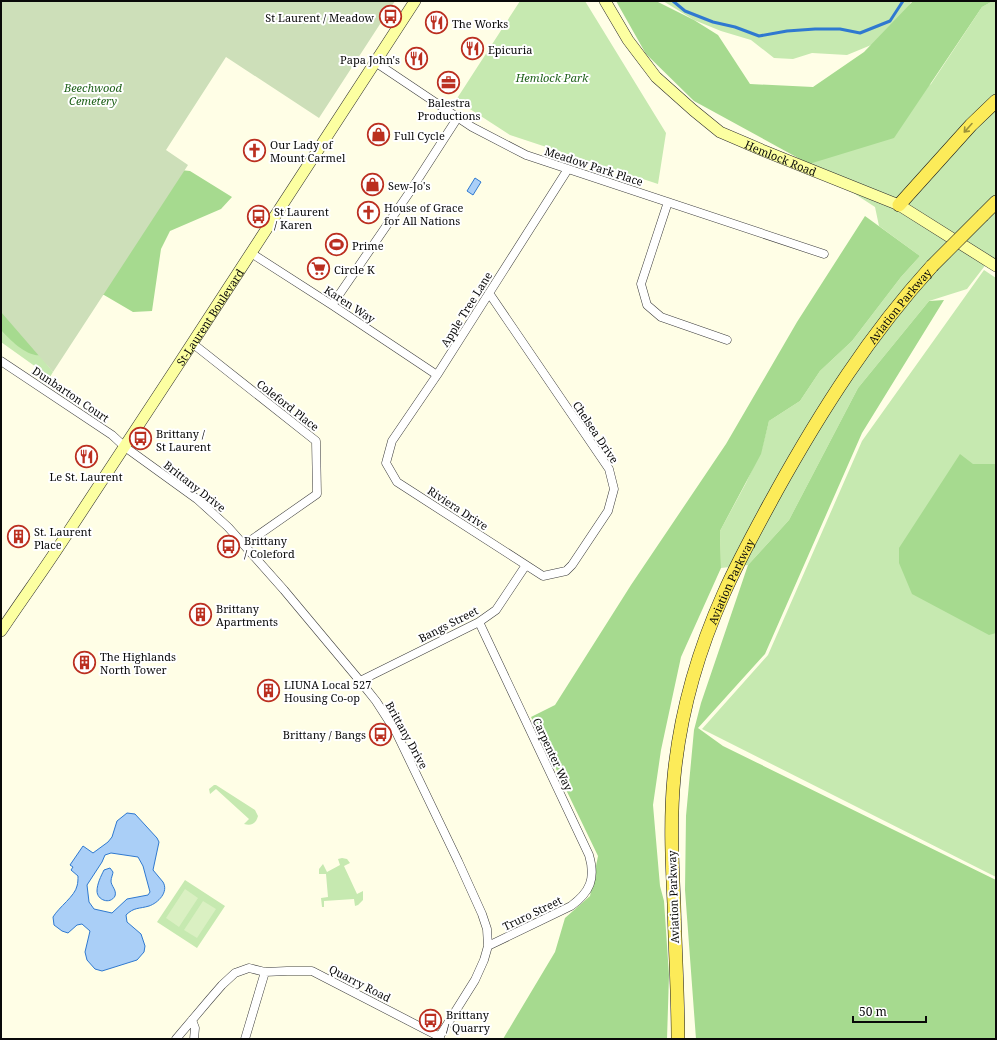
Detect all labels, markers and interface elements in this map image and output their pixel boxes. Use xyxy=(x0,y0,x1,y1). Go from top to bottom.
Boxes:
bus stop icon: St Laurent / Meadow xyxy=(377,4,403,30)
place label: St Laurent / Meadow xyxy=(265,10,375,25)
restaurant icon: The Works xyxy=(423,10,449,36)
place label: The Works xyxy=(452,16,508,31)
restaurant icon: Epicuria xyxy=(459,36,485,62)
place label: Epicuria xyxy=(488,42,532,57)
restaurant icon: Papa John's xyxy=(403,46,429,72)
place label: Papa John's xyxy=(340,52,400,67)
office icon: Balestra Productions xyxy=(436,69,462,95)
park label: Hemlock Park xyxy=(515,70,589,85)
park label: Beechwood Cemetery xyxy=(63,80,123,108)
place label: Balestra Productions xyxy=(417,95,481,123)
shop icon: Full Cycle xyxy=(366,122,392,148)
one-way arrow xyxy=(963,123,973,133)
place label: Full Cycle xyxy=(394,128,445,143)
street label: Hemlock Road xyxy=(743,136,819,179)
church icon: Our Lady of Mount Carmel xyxy=(242,137,268,163)
place label: Our Lady of Mount Carmel xyxy=(270,137,346,165)
street label: Meadow Park Place xyxy=(543,143,645,189)
shop icon: Sew-Jo's xyxy=(360,172,386,198)
place label: Sew-Jo's xyxy=(388,178,430,193)
church icon: House of Grace for All Nations xyxy=(356,200,382,226)
place label: House of Grace for All Nations xyxy=(384,200,463,228)
bus stop icon: St Laurent / Karen xyxy=(245,204,271,230)
place label: St Laurent / Karen xyxy=(274,204,329,232)
sports icon: Prime xyxy=(323,232,349,258)
place label: Prime xyxy=(352,238,384,253)
supermarket icon: Circle K xyxy=(306,256,332,282)
place label: Circle K xyxy=(334,262,375,277)
street label: Aviation Parkway xyxy=(864,264,935,347)
street label: St-Laurent Boulevard xyxy=(172,265,247,368)
street label: Apple Tree Lane xyxy=(437,268,495,349)
street label: Karen Way xyxy=(322,282,379,326)
street label: Dunbarton Court xyxy=(30,363,112,425)
street label: Coleford Place xyxy=(254,376,322,434)
street label: Chelsea Drive xyxy=(570,398,622,466)
bus stop icon: Brittany / St Laurent xyxy=(128,426,154,452)
place label: Brittany / St Laurent xyxy=(156,426,211,454)
restaurant icon: Le St. Laurent xyxy=(73,443,99,469)
street label: Brittany Drive xyxy=(161,457,229,515)
place label: Le St. Laurent xyxy=(49,469,123,484)
street label: Riviera Drive xyxy=(425,483,491,533)
building icon: St. Laurent Place xyxy=(5,524,31,550)
place label: St. Laurent Place xyxy=(34,524,92,552)
bus stop icon: Brittany / Coleford xyxy=(216,533,242,559)
place label: Brittany / Coleford xyxy=(244,533,295,561)
street label: Aviation Parkway xyxy=(704,535,757,626)
building icon: Brittany Apartments xyxy=(188,601,214,627)
place label: Brittany Apartments xyxy=(216,601,278,629)
street label: Bangs Street xyxy=(416,603,480,645)
building icon: The Highlands North Tower xyxy=(71,649,97,675)
place label: The Highlands North Tower xyxy=(100,649,176,677)
building icon: LIUNA Local 527 Housing Co-op xyxy=(256,677,282,703)
place label: LIUNA Local 527 Housing Co-op xyxy=(284,677,371,705)
street label: Brittany Drive xyxy=(382,699,432,771)
street label: Carpenter Way xyxy=(530,715,577,793)
bus stop icon: Brittany / Bangs xyxy=(368,721,394,747)
place label: Brittany / Bangs xyxy=(283,727,366,742)
street label: Aviation Parkway xyxy=(664,849,682,944)
street label: Truro Street xyxy=(500,892,564,934)
street label: Quarry Road xyxy=(327,961,394,1005)
scale bar xyxy=(853,998,926,1024)
text: 50 m xyxy=(859,1003,887,1020)
bus stop icon: Brittany / Quarry xyxy=(417,1007,443,1033)
place label: Brittany / Quarry xyxy=(446,1007,491,1035)

